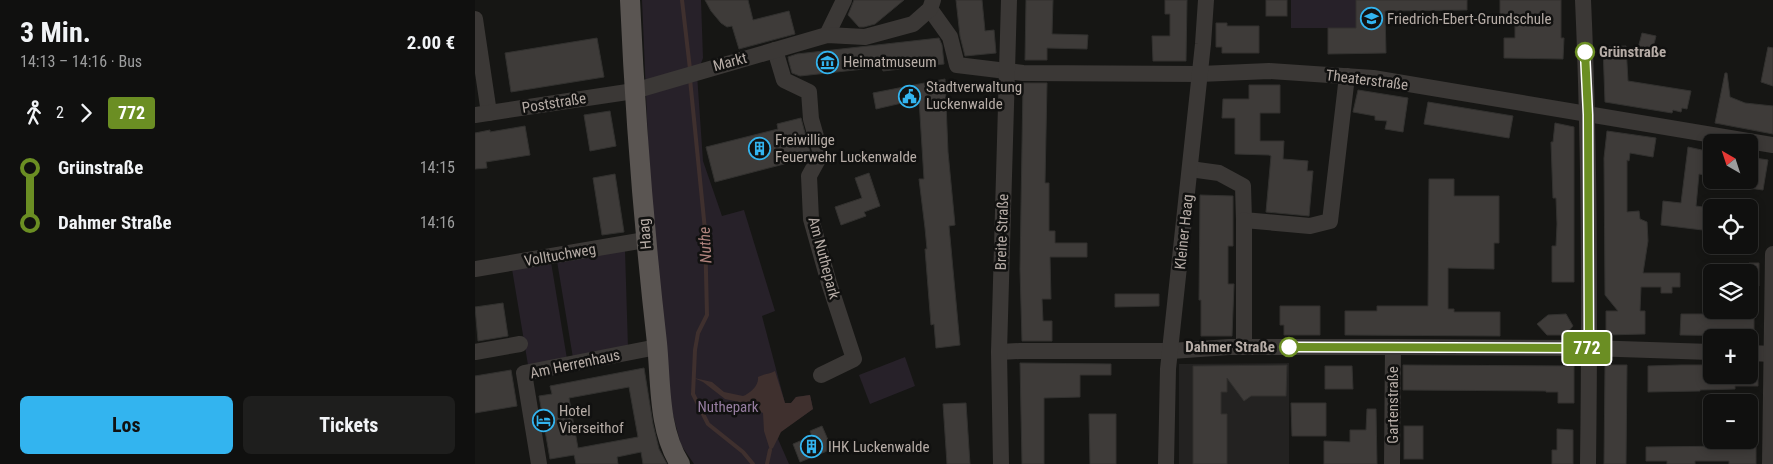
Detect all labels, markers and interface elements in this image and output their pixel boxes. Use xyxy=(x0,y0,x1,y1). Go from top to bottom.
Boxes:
school or university icon: Friedrich-Ebert-Grundschule xyxy=(1359,7,1383,31)
place label: Friedrich-Ebert-Grundschule xyxy=(1387,10,1552,28)
text: 3 Min. xyxy=(20,16,91,49)
text: 2.00 € xyxy=(407,31,455,54)
marker: Grünstraße xyxy=(1575,42,1595,62)
place label: Grünstraße xyxy=(1599,43,1666,61)
street label: Markt xyxy=(711,49,749,75)
museum icon: Heimatmuseum xyxy=(815,50,839,74)
text: 14:13 – 14:16 · Bus xyxy=(20,52,142,71)
place label: Heimatmuseum xyxy=(843,53,937,71)
street label: Theaterstraße xyxy=(1325,66,1409,94)
place label: Stadtverwaltung Luckenwalde xyxy=(926,78,1022,113)
public building icon: Stadtverwaltung Luckenwalde xyxy=(898,84,922,108)
street label: Poststraße xyxy=(521,89,587,117)
icon: walk xyxy=(20,99,48,127)
icon: forward xyxy=(72,99,100,127)
text: 772 xyxy=(118,102,145,123)
text: 2 xyxy=(56,103,64,122)
place label: Freiwillige Feuerwehr Luckenwalde xyxy=(775,131,917,166)
north arrow xyxy=(1703,134,1757,189)
map controls xyxy=(1703,134,1758,449)
building icon: Freiwillige Feuerwehr Luckenwalde xyxy=(747,137,771,161)
text: Grünstraße xyxy=(58,156,143,179)
text: 14:15 xyxy=(420,158,455,177)
street label: Breite Straße xyxy=(992,193,1012,271)
street label: Kleiner Haag xyxy=(1171,194,1197,270)
button: locate xyxy=(1703,199,1758,254)
text: Dahmer Straße xyxy=(58,211,172,234)
text: 14:16 xyxy=(420,213,455,232)
street label: Am Nuthepark xyxy=(804,215,844,301)
street label: Haag xyxy=(635,218,655,250)
water label: Nuthe xyxy=(695,226,715,264)
street label: Volltuchweg xyxy=(523,240,597,270)
button: layers xyxy=(1703,264,1758,319)
button: + xyxy=(1703,329,1758,384)
line badge: 772 xyxy=(1558,332,1616,364)
marker: Dahmer Straße xyxy=(1279,337,1299,357)
text: 772 xyxy=(1573,337,1601,358)
place label: Dahmer Straße xyxy=(1185,338,1275,356)
street label: Am Herrenhaus xyxy=(528,346,622,382)
street label: Gartenstraße xyxy=(1384,366,1402,444)
button: − xyxy=(1703,394,1758,449)
button: Los xyxy=(20,396,233,454)
button: Tickets xyxy=(243,396,455,454)
park label: Nuthepark xyxy=(697,398,759,416)
place label: Hotel Vierseithof xyxy=(559,402,624,437)
hotel icon: Hotel Vierseithof xyxy=(531,408,555,432)
building icon: IHK Luckenwalde xyxy=(800,435,824,459)
place label: IHK Luckenwalde xyxy=(828,438,929,456)

